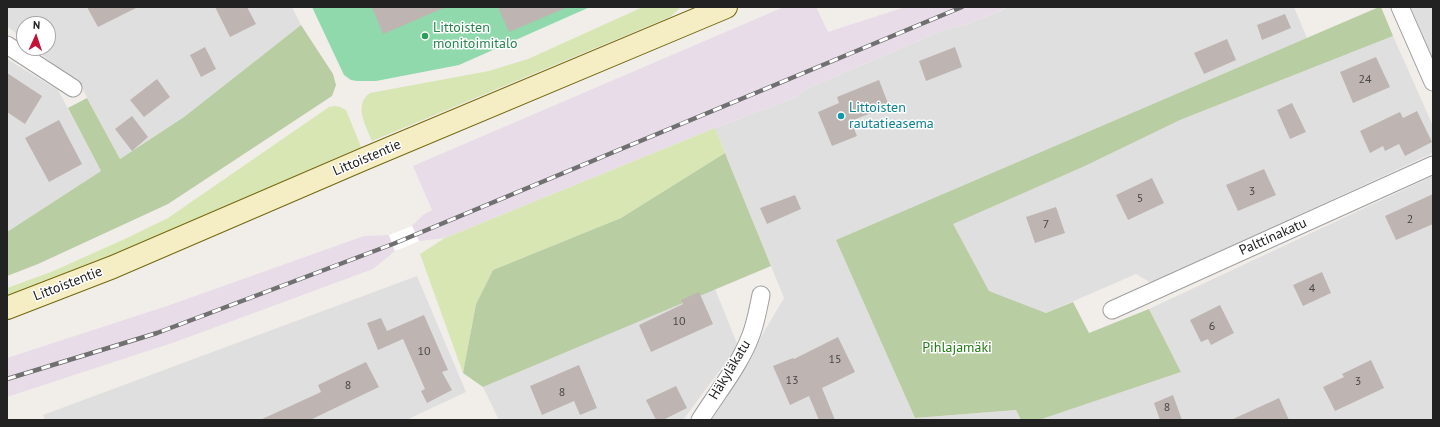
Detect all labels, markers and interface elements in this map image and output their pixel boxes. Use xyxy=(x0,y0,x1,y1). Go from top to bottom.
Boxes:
north arrow xyxy=(16,16,56,56)
text: N xyxy=(33,18,41,32)
place label: Littoisten monitoimitalo xyxy=(433,20,518,52)
marker: Littoisten monitoimitalo xyxy=(420,31,430,41)
house number: 24 xyxy=(1358,73,1372,87)
place label: Littoisten rautatieasema xyxy=(849,100,934,132)
marker: Littoisten rautatieasema xyxy=(836,111,846,121)
street label: Littoistentie xyxy=(330,136,404,180)
house number: 3 xyxy=(1249,185,1255,199)
house number: 5 xyxy=(1137,192,1143,206)
house number: 2 xyxy=(1407,213,1413,227)
street label: Palttinakatu xyxy=(1237,215,1309,259)
house number: 7 xyxy=(1043,218,1049,232)
street label: Littoistentie xyxy=(31,263,105,305)
house number: 4 xyxy=(1309,282,1315,296)
house number: 10 xyxy=(672,315,686,329)
house number: 6 xyxy=(1209,320,1215,334)
street label: Häkyläkatu xyxy=(706,337,754,403)
park label: Pihlajamäki xyxy=(922,340,992,356)
house number: 10 xyxy=(417,345,431,359)
house number: 15 xyxy=(828,353,842,367)
house number: 13 xyxy=(785,374,799,388)
house number: 3 xyxy=(1355,375,1361,389)
house number: 8 xyxy=(345,379,351,393)
house number: 8 xyxy=(559,386,565,400)
house number: 8 xyxy=(1164,401,1170,415)

